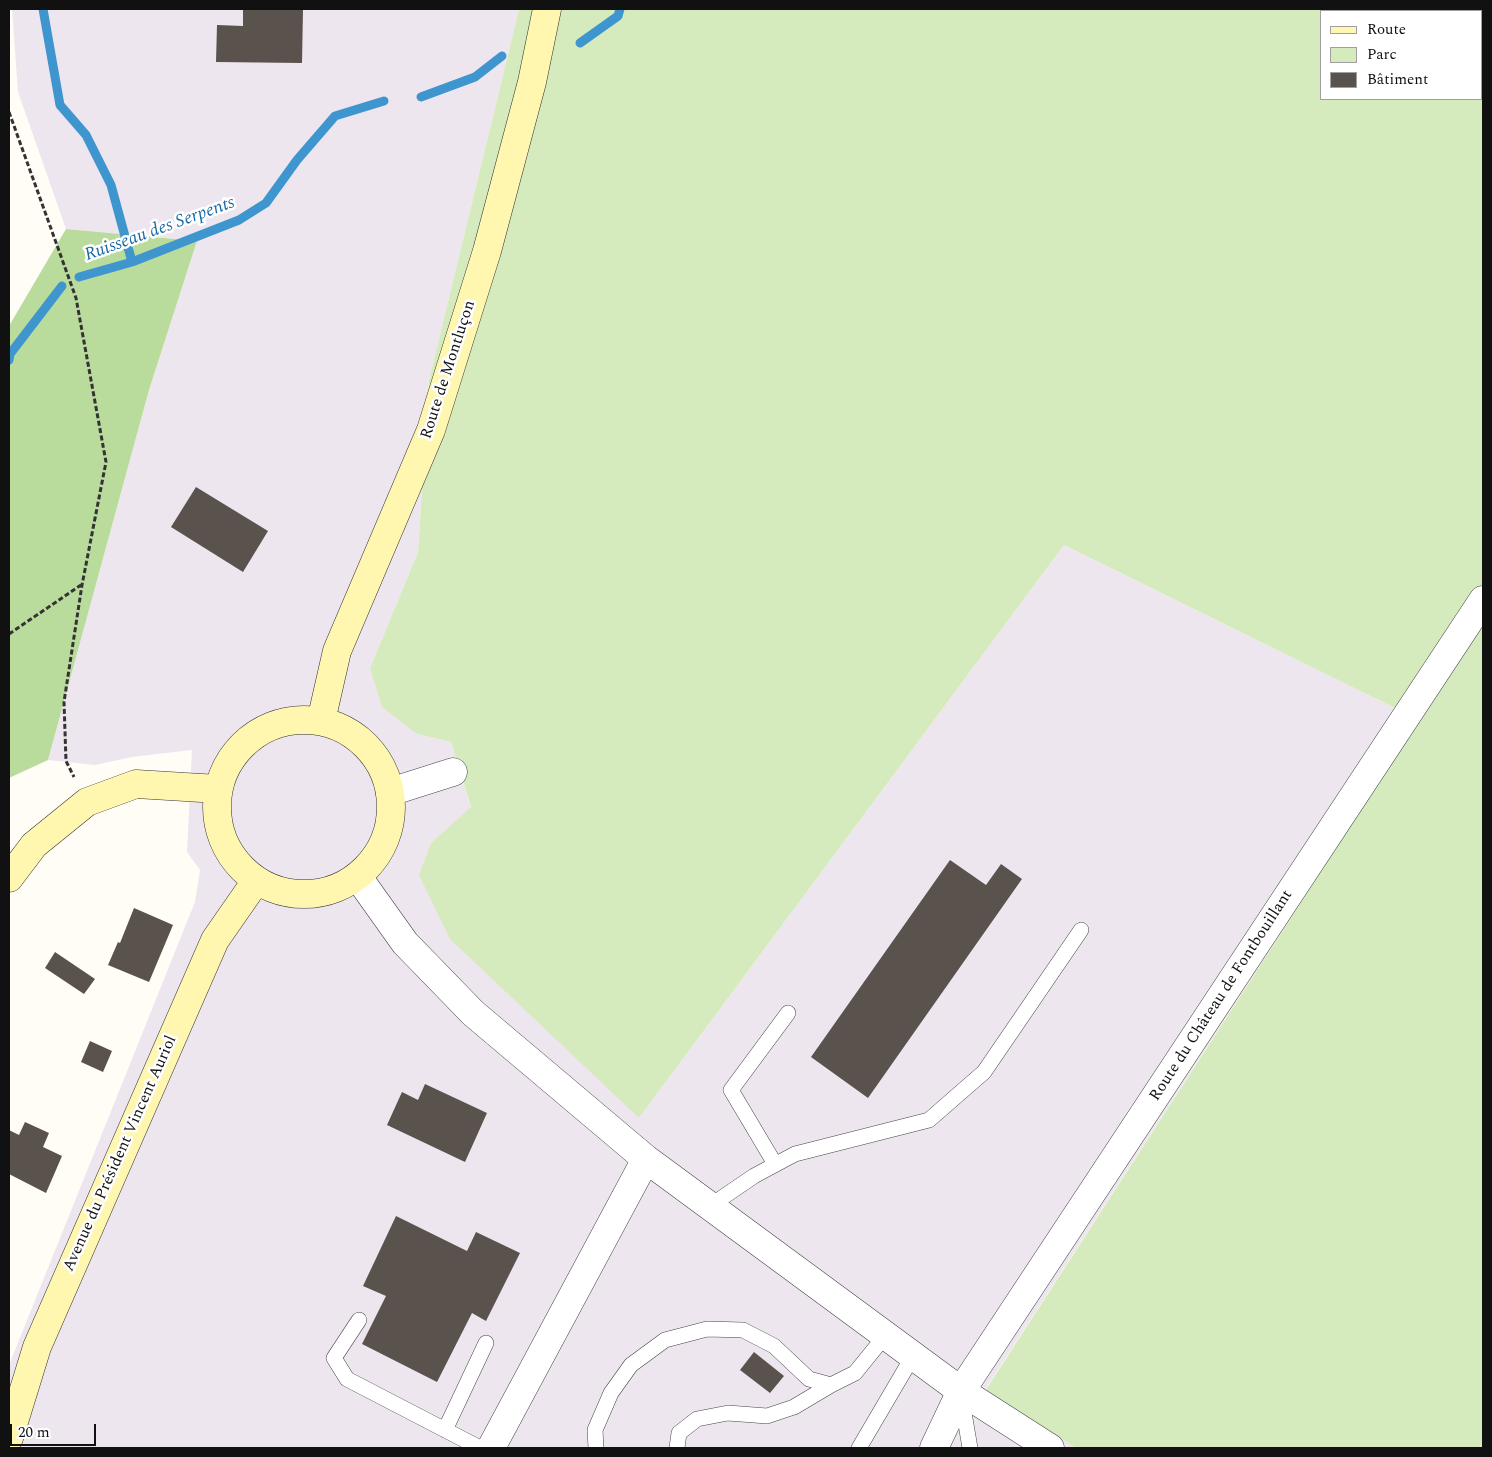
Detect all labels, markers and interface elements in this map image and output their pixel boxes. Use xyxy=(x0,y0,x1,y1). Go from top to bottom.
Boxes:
legend xyxy=(1320,10,1482,100)
text: Route xyxy=(1367,18,1406,41)
text: Parc xyxy=(1367,43,1397,66)
text: Bâtiment xyxy=(1367,68,1428,91)
water label: Ruisseau des Serpents xyxy=(82,193,238,267)
street label: Route de Montluçon xyxy=(418,298,480,442)
street label: Route du Château de Fontbouillant xyxy=(1146,887,1298,1105)
street label: Avenue du Président Vincent Auriol xyxy=(60,1033,182,1275)
scale bar xyxy=(12,1414,99,1446)
text: 20 m xyxy=(18,1421,50,1444)

